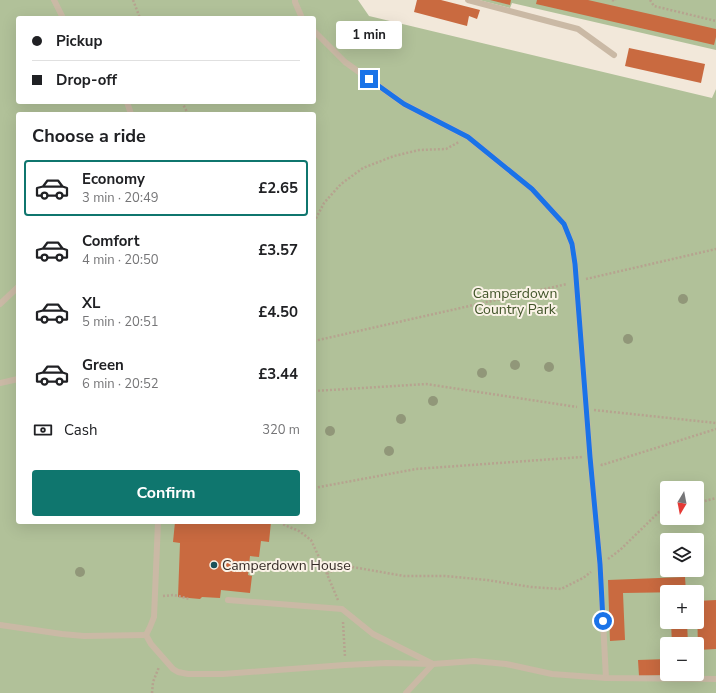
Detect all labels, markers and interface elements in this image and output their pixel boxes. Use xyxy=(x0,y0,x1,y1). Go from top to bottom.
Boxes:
callout: 1 min xyxy=(336,21,402,49)
text: 1 min xyxy=(352,26,386,44)
text: Pickup xyxy=(56,31,102,51)
text: Drop-off xyxy=(56,70,117,90)
route end xyxy=(360,70,378,88)
text: Choose a ride xyxy=(32,124,146,148)
text: Economy xyxy=(82,169,145,189)
icon: car xyxy=(34,170,70,206)
text: £2.65 xyxy=(258,178,298,198)
text: 3 min · 20:49 xyxy=(82,189,158,207)
text: Comfort xyxy=(82,231,139,251)
icon: car xyxy=(34,232,70,268)
text: £3.57 xyxy=(258,240,298,260)
text: 4 min · 20:50 xyxy=(82,251,158,269)
park label: Camperdown Country Park xyxy=(473,284,557,319)
text: XL xyxy=(82,293,101,313)
icon: car xyxy=(34,294,70,330)
text: £4.50 xyxy=(258,302,298,322)
text: 5 min · 20:51 xyxy=(82,313,158,331)
text: Green xyxy=(82,355,124,375)
icon: car xyxy=(34,356,70,392)
text: £3.44 xyxy=(258,364,298,384)
text: 6 min · 20:52 xyxy=(82,375,158,393)
icon: cash xyxy=(32,419,54,441)
text: Cash xyxy=(64,420,98,440)
text: 320 m xyxy=(262,421,300,439)
button: Confirm xyxy=(32,470,300,516)
north arrow xyxy=(660,481,704,525)
map controls xyxy=(660,481,704,681)
button: layers xyxy=(660,533,704,577)
place label: Camperdown House xyxy=(222,556,351,575)
marker: Camperdown House xyxy=(209,560,219,570)
button: + xyxy=(660,585,704,629)
route start xyxy=(594,612,612,630)
button: − xyxy=(660,637,704,681)

